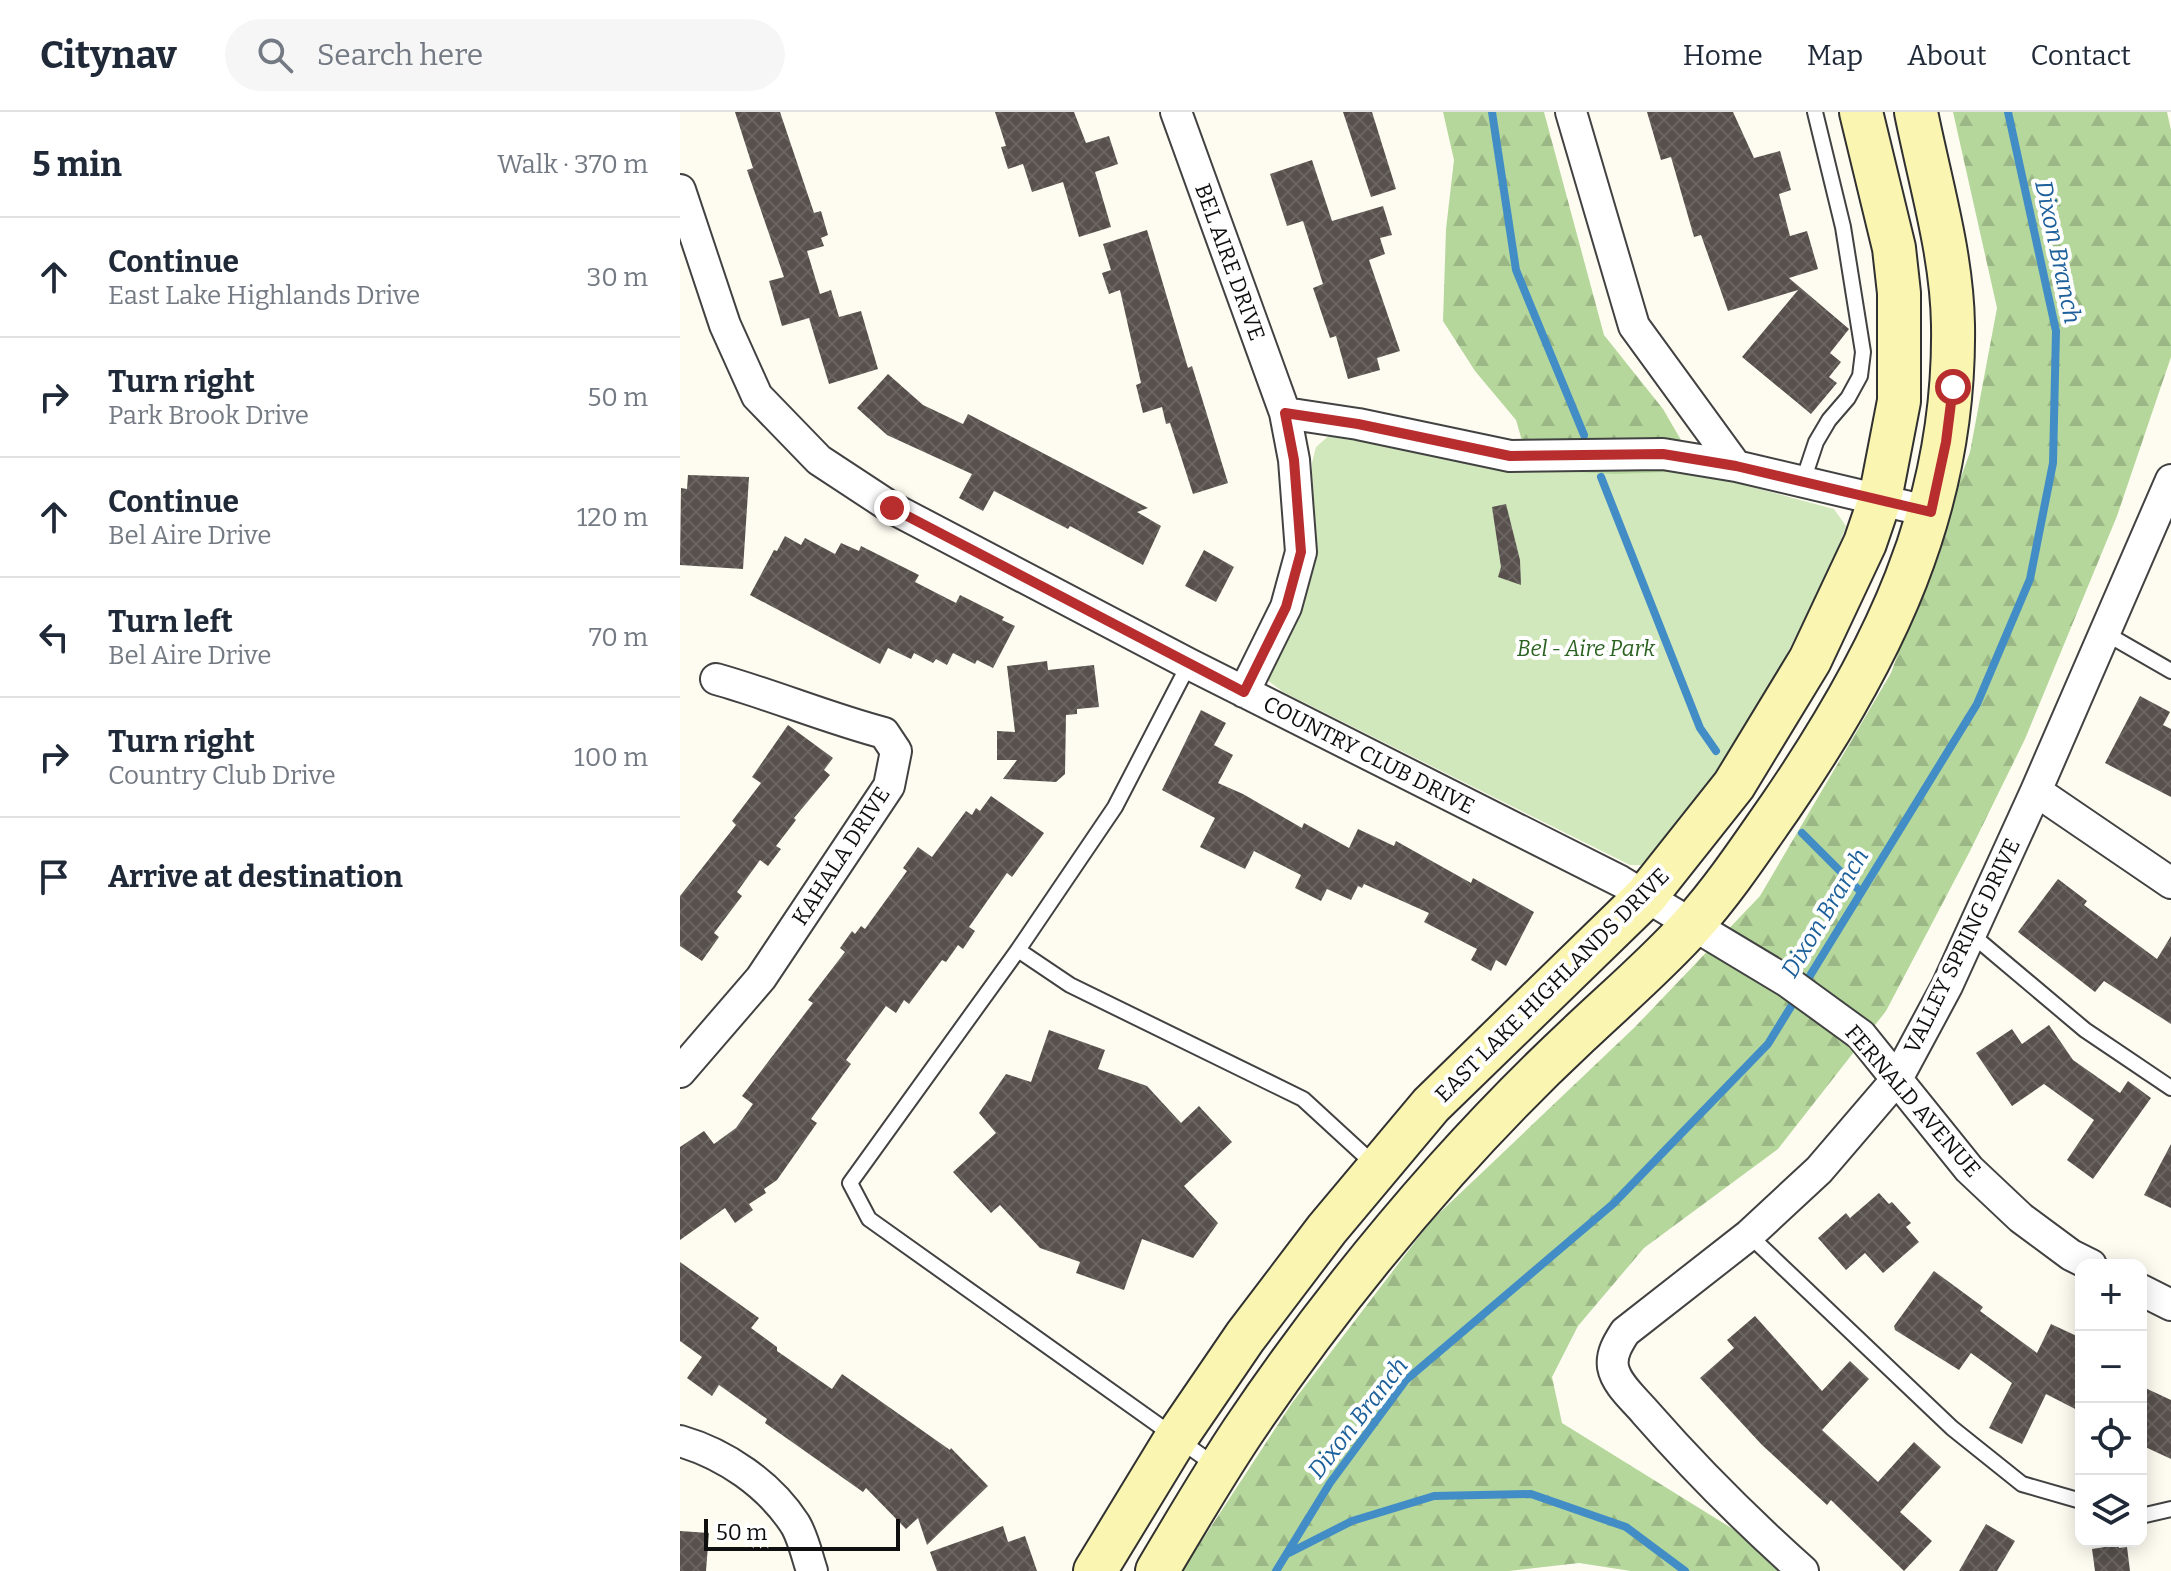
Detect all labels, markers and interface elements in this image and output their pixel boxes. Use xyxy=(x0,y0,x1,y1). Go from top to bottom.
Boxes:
search box xyxy=(225,19,785,91)
text: Citynav xyxy=(40,32,177,78)
icon: search xyxy=(253,33,297,77)
text: Search here xyxy=(317,37,483,73)
text: Home xyxy=(1683,39,1763,72)
text: Map xyxy=(1807,39,1863,72)
text: About xyxy=(1907,39,1987,72)
text: Contact xyxy=(2031,39,2131,72)
text: 5 min xyxy=(32,144,122,185)
text: Walk · 370 m xyxy=(497,149,648,180)
water label: Dixon Branch xyxy=(2029,178,2087,326)
street label: BEL AIRE DRIVE xyxy=(1189,180,1271,344)
text: Continue xyxy=(108,244,239,280)
icon: ahead xyxy=(32,255,76,299)
text: 30 m xyxy=(587,262,648,293)
text: East Lake Highlands Drive xyxy=(108,280,420,311)
text: Turn right xyxy=(108,364,255,400)
route start xyxy=(1935,369,1971,405)
icon: right xyxy=(32,375,76,419)
text: 50 m xyxy=(587,382,648,413)
text: Park Brook Drive xyxy=(108,400,309,431)
text: Continue xyxy=(108,484,239,520)
route end xyxy=(874,490,910,526)
icon: ahead xyxy=(32,495,76,539)
text: 120 m xyxy=(577,502,648,533)
text: Bel Aire Drive xyxy=(108,520,271,551)
text: Turn left xyxy=(108,604,233,640)
icon: left xyxy=(32,615,76,659)
text: 70 m xyxy=(589,622,648,653)
park label: Bel - Aire Park xyxy=(1517,635,1656,662)
text: Bel Aire Drive xyxy=(108,640,271,671)
street label: COUNTRY CLUB DRIVE xyxy=(1259,690,1479,820)
text: Turn right xyxy=(108,724,255,760)
icon: right xyxy=(32,735,76,779)
text: 100 m xyxy=(574,742,648,773)
text: Country Club Drive xyxy=(108,760,336,791)
street label: KAHALA DRIVE xyxy=(786,782,896,930)
street label: VALLEY SPRING DRIVE xyxy=(1898,834,2026,1058)
water label: Dixon Branch xyxy=(1776,843,1874,983)
icon: arrive xyxy=(32,855,76,899)
text: Arrive at destination xyxy=(108,859,403,895)
street label: EAST LAKE HIGHLANDS DRIVE xyxy=(1429,862,1675,1108)
street label: FERNALD AVENUE xyxy=(1839,1019,1987,1183)
map controls xyxy=(2075,1259,2147,1547)
button: + xyxy=(2075,1259,2147,1331)
button: − xyxy=(2075,1331,2147,1403)
water label: Dixon Branch xyxy=(1302,1352,1414,1484)
button: locate xyxy=(2075,1403,2147,1475)
button: layers xyxy=(2075,1475,2147,1547)
scale bar xyxy=(704,1515,900,1551)
text: 50 m xyxy=(716,1519,767,1546)

